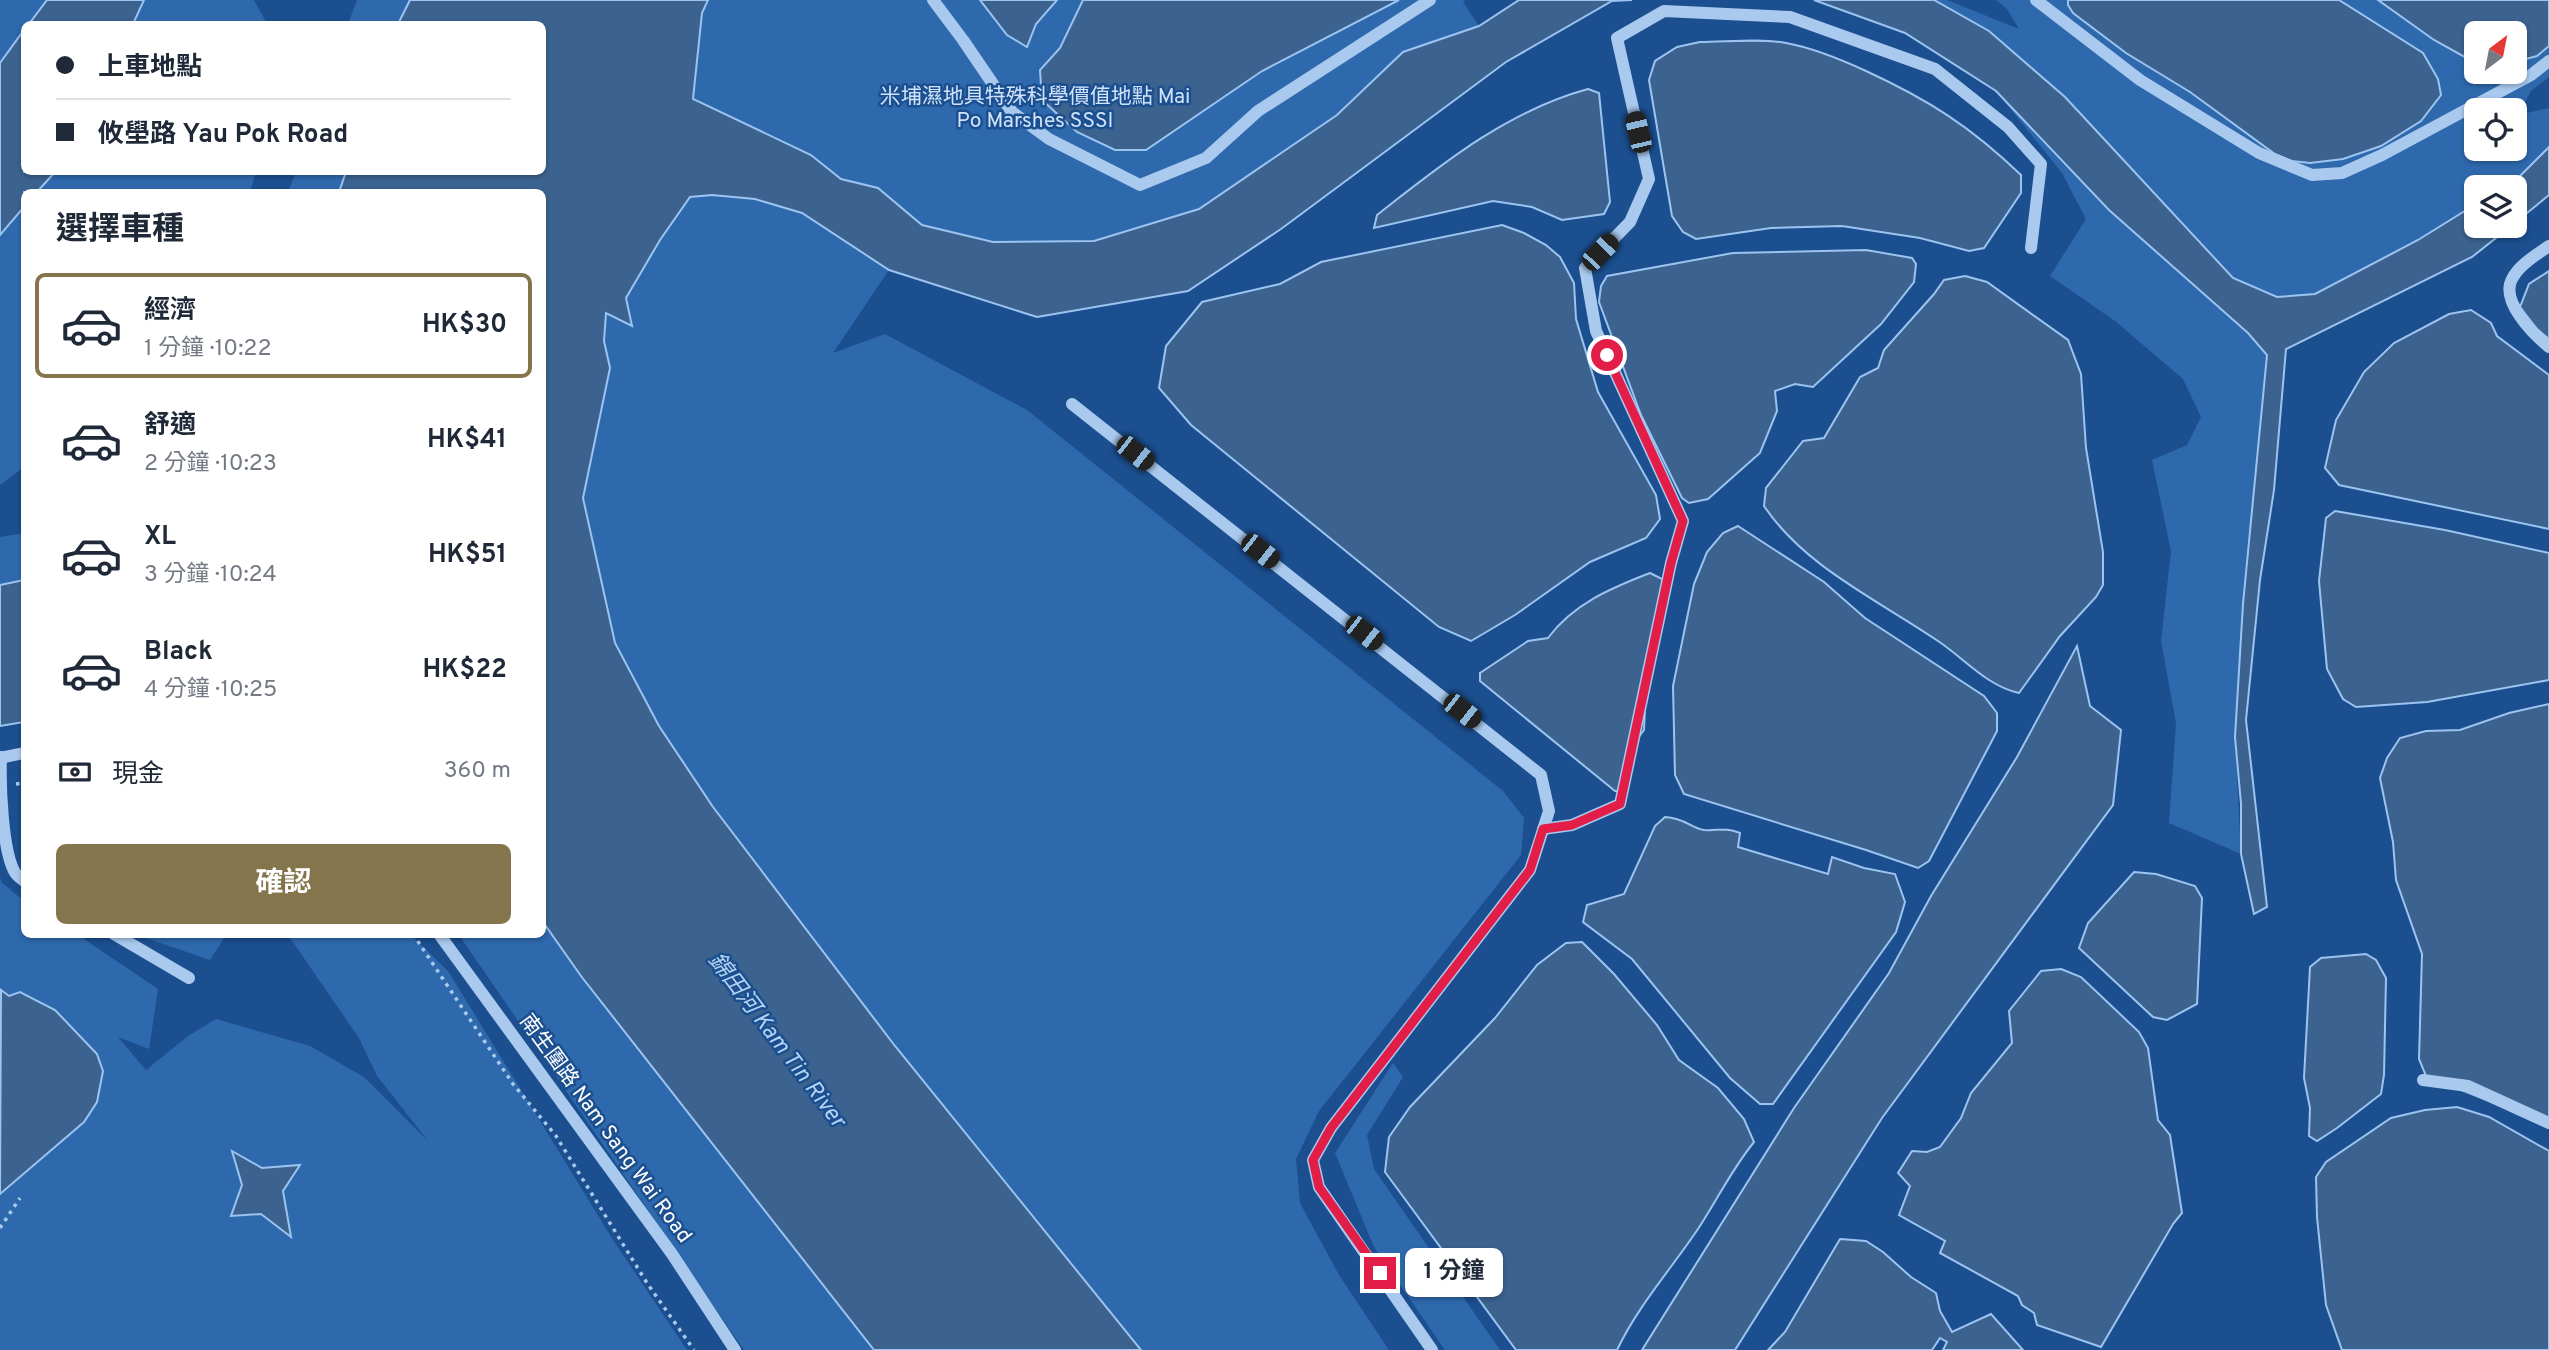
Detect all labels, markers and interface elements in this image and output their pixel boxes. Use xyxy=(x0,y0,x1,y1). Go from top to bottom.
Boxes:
north arrow xyxy=(2464,21,2527,84)
map controls xyxy=(2464,21,2527,238)
text: 上車地點 xyxy=(98,52,202,85)
park label: 米埔濕地具特殊科學價值地點 Mai Po Marshes SSSI xyxy=(880,84,1190,135)
button: locate xyxy=(2464,98,2527,161)
car xyxy=(1624,109,1653,155)
text: 攸壆路 Yau Pok Road xyxy=(98,119,348,152)
button: layers xyxy=(2464,175,2527,238)
text: 選擇車種 xyxy=(56,211,184,251)
car xyxy=(1578,230,1623,274)
icon: car xyxy=(60,294,123,357)
text: 經濟 xyxy=(144,295,196,328)
text: HK$30 xyxy=(422,309,507,342)
text: 1 分鐘 · 10:22 xyxy=(144,335,271,364)
route start xyxy=(1591,339,1623,371)
icon: car xyxy=(60,409,123,472)
text: 舒適 xyxy=(144,410,196,443)
text: HK$41 xyxy=(427,424,507,457)
car xyxy=(1112,432,1159,474)
text: 2 分鐘 · 10:23 xyxy=(144,450,277,479)
text: XL xyxy=(144,521,176,554)
icon: car xyxy=(60,524,123,587)
car xyxy=(1237,530,1284,572)
text: HK$51 xyxy=(428,539,507,572)
text: 3 分鐘 · 10:24 xyxy=(144,561,277,590)
car xyxy=(1341,612,1388,654)
text: Black xyxy=(144,636,213,669)
icon: car xyxy=(60,639,123,702)
text: HK$22 xyxy=(422,654,507,687)
text: 4 分鐘 · 10:25 xyxy=(144,676,277,705)
car xyxy=(1439,690,1486,732)
icon: cash xyxy=(56,753,94,791)
text: 360 m xyxy=(444,757,511,786)
text: 現金 xyxy=(112,759,164,792)
button: 確認 xyxy=(56,844,511,924)
water label: 錦田河 Kam Tin River xyxy=(701,948,853,1136)
street label: 南生圍路 Nam Sang Wai Road xyxy=(513,1009,697,1249)
callout: 1 分鐘 xyxy=(1404,1248,1502,1298)
route end xyxy=(1364,1257,1396,1289)
text: 1 分鐘 xyxy=(1424,1258,1484,1287)

